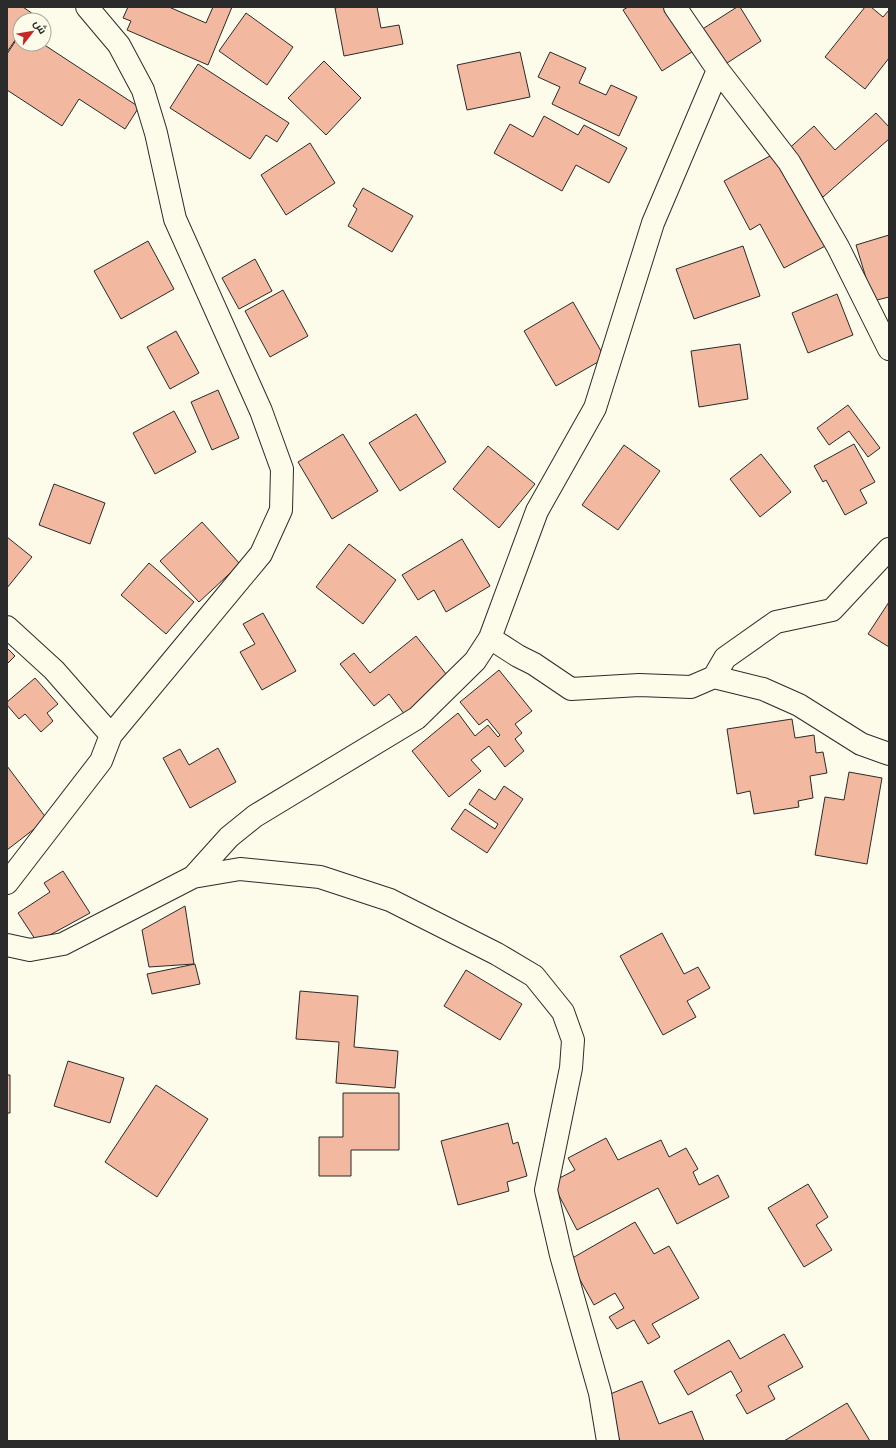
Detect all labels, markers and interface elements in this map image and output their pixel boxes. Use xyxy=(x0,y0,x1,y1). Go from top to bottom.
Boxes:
north arrow xyxy=(12,12,52,52)
text: ش xyxy=(31,17,51,37)

